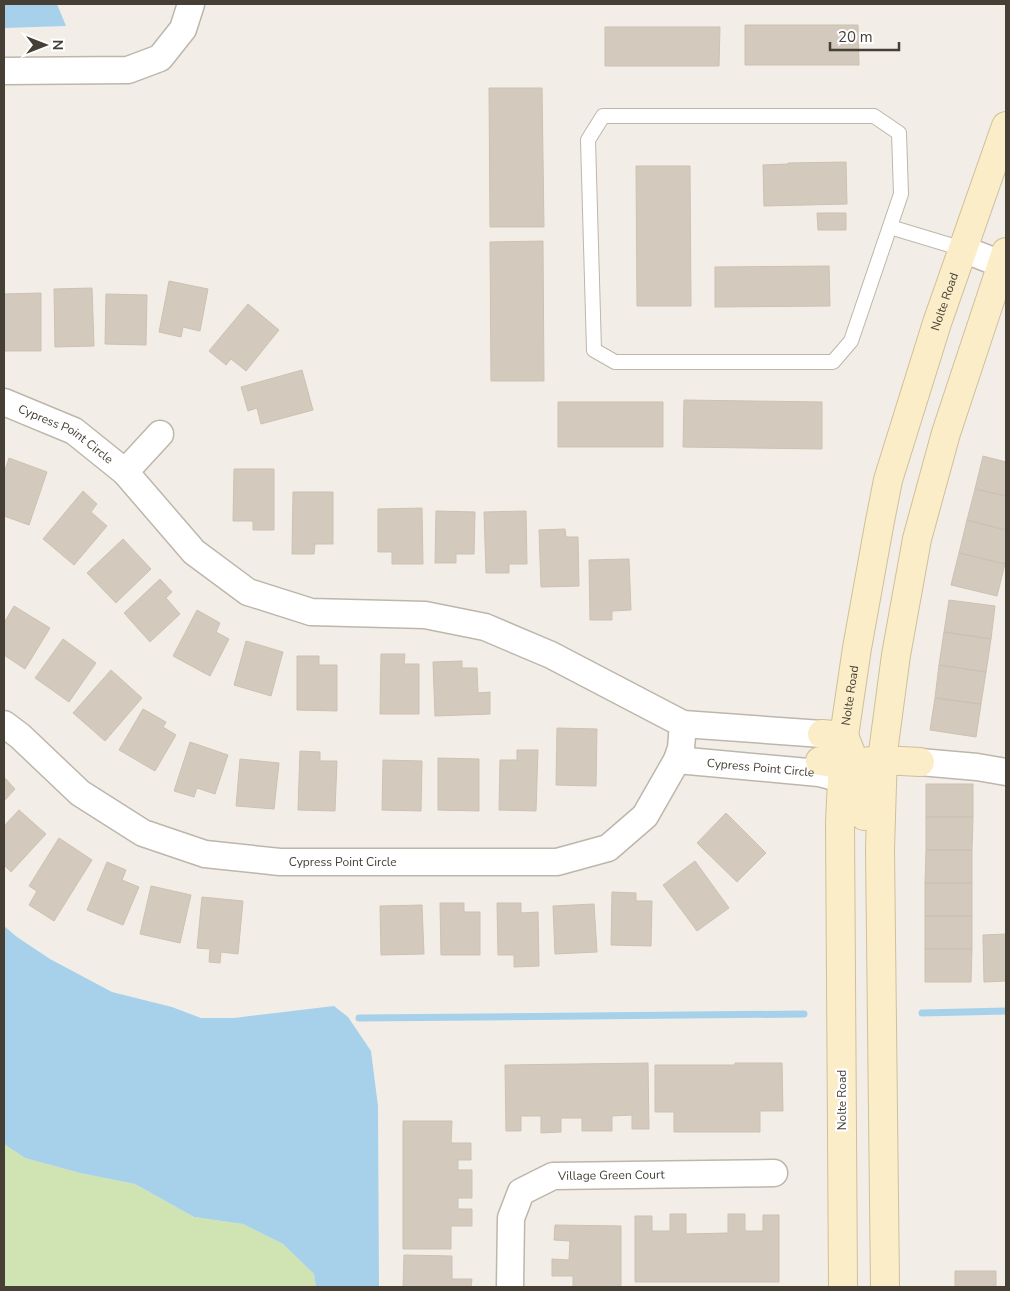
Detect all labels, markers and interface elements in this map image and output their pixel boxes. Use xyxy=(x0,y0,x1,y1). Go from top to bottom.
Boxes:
north arrow xyxy=(20,20,70,70)
scale bar xyxy=(830,20,899,52)
text: 20 m xyxy=(838,27,873,47)
text: N xyxy=(48,40,67,50)
street label: Nolte Road xyxy=(927,270,962,333)
street label: Cypress Point Circle xyxy=(16,401,117,467)
street label: Nolte Road xyxy=(838,664,862,727)
street label: Cypress Point Circle xyxy=(706,755,815,781)
street label: Cypress Point Circle xyxy=(289,854,397,870)
street label: Nolte Road xyxy=(834,1070,850,1130)
street label: Village Green Court xyxy=(557,1166,666,1184)

